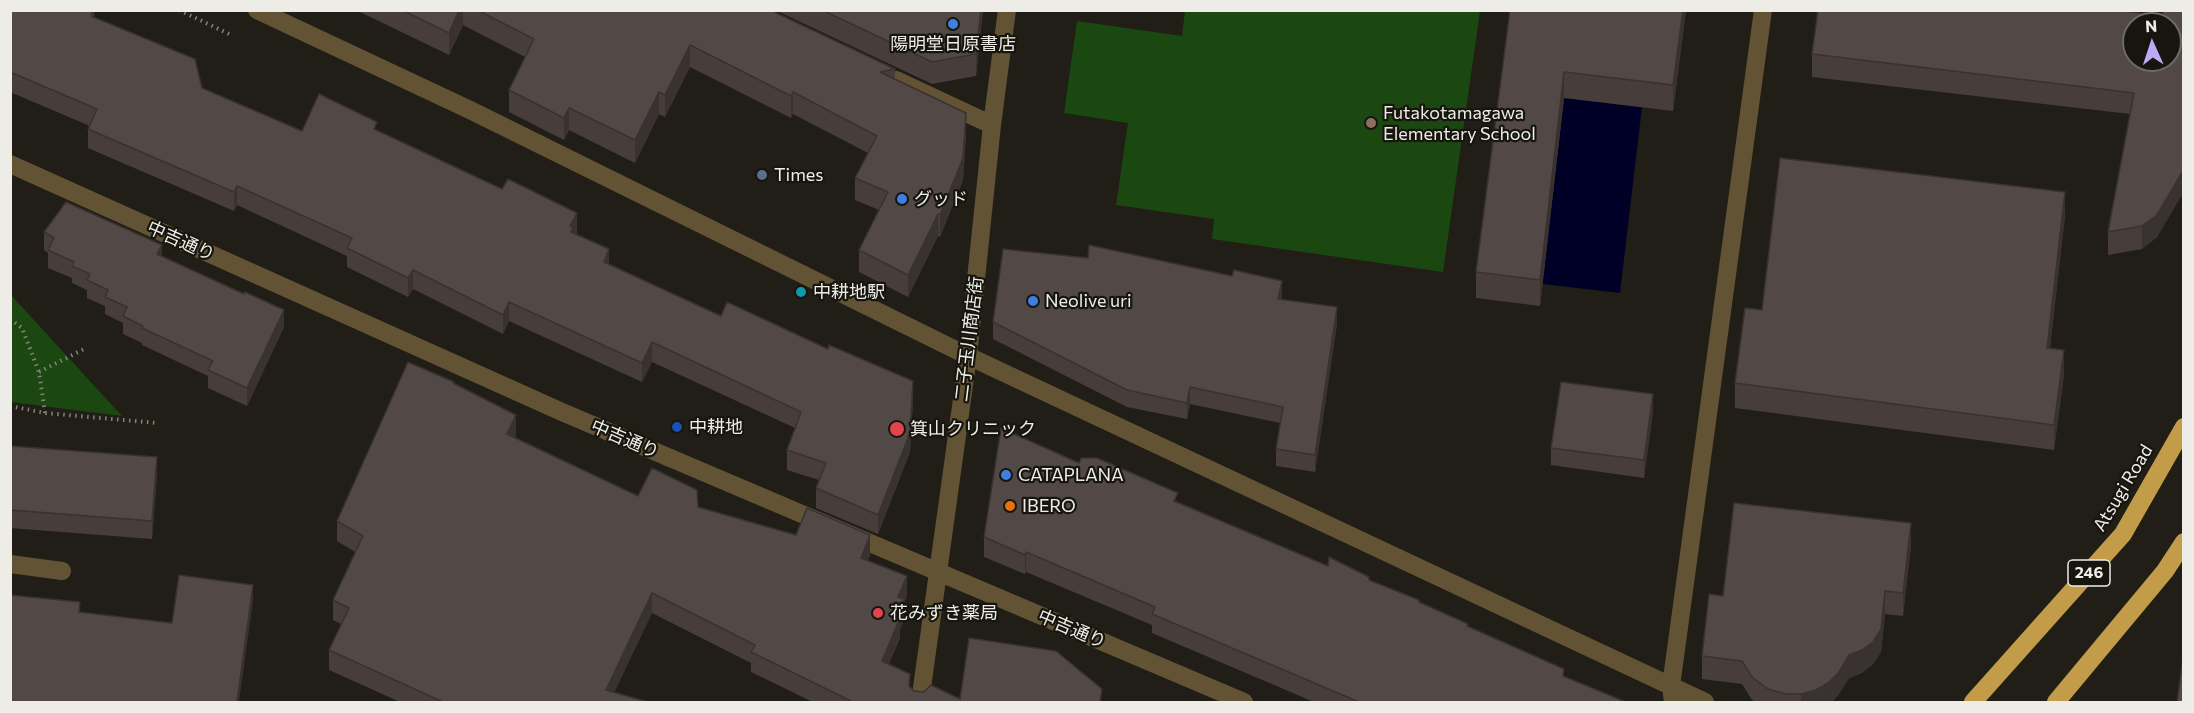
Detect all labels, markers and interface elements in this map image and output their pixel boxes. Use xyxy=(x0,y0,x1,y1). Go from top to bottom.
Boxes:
north arrow xyxy=(2122,12,2182,72)
text: N xyxy=(2145,16,2158,35)
marker: 陽明堂日原書店 xyxy=(946,17,960,31)
place label: 陽明堂日原書店 xyxy=(890,33,1016,55)
place label: Futakotamagawa Elementary School xyxy=(1383,102,1536,144)
marker: Futakotamagawa Elementary School xyxy=(1364,116,1378,130)
place label: Times xyxy=(774,164,824,186)
marker: Times xyxy=(755,168,769,182)
place label: グッド xyxy=(914,188,968,210)
marker: グッド xyxy=(895,192,909,206)
street label: 中吉通り xyxy=(144,216,218,266)
street label: 二子玉川商店街 xyxy=(951,275,987,403)
place label: 中耕地駅 xyxy=(813,281,885,303)
marker: 中耕地駅 xyxy=(794,285,808,299)
place label: Neolive uri xyxy=(1045,290,1132,312)
marker: Neolive uri xyxy=(1026,294,1040,308)
street label: 中吉通り xyxy=(588,415,662,463)
place label: 中耕地 xyxy=(689,416,743,438)
place label: 箕山クリニック xyxy=(910,418,1036,440)
marker: 中耕地 xyxy=(670,420,684,434)
marker: 箕山クリニック xyxy=(888,420,906,438)
street label: Atsugi Road xyxy=(2089,441,2157,535)
place label: CATAPLANA xyxy=(1018,464,1124,486)
marker: CATAPLANA xyxy=(999,468,1013,482)
place label: IBERO xyxy=(1022,495,1076,517)
marker: IBERO xyxy=(1003,499,1017,513)
road number: 246 xyxy=(2068,560,2110,586)
place label: 花みずき薬局 xyxy=(890,602,998,624)
street label: 中吉通り xyxy=(1035,605,1109,653)
marker: 花みずき薬局 xyxy=(871,606,885,620)

